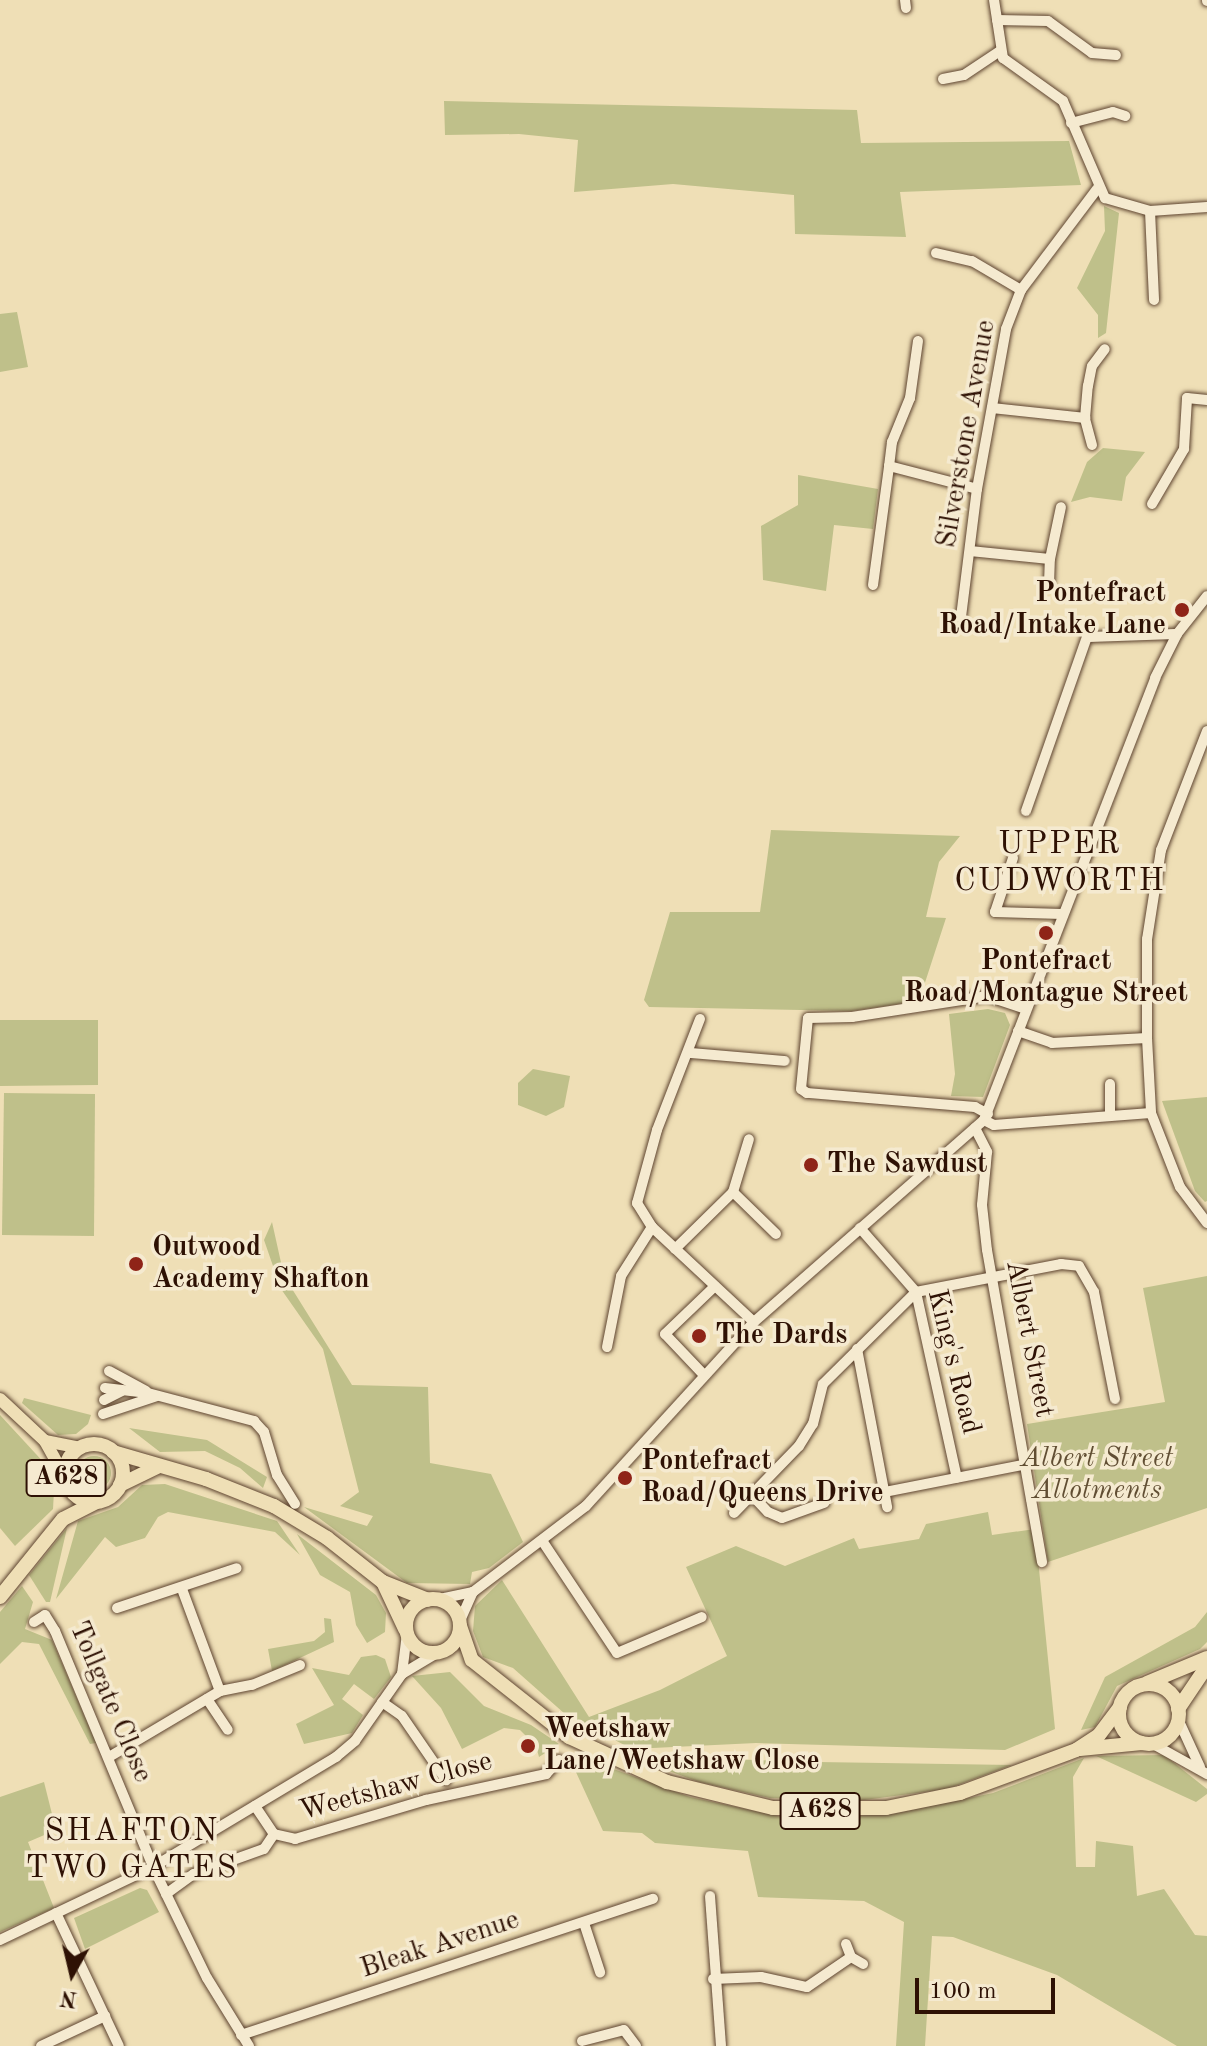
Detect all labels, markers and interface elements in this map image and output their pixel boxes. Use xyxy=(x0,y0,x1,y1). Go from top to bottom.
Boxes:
street label: Silverstone Avenue xyxy=(930,317,1004,551)
place label: Pontefract Road/Intake Lane xyxy=(939,577,1166,643)
marker: Pontefract Road/Intake Lane xyxy=(1173,601,1191,619)
district label: UPPER CUDWORTH xyxy=(954,827,1166,902)
marker: Pontefract Road/Montague Street xyxy=(1037,924,1055,942)
place label: Pontefract Road/Montague Street xyxy=(904,945,1188,1011)
place label: The Sawdust xyxy=(827,1148,988,1182)
marker: The Sawdust xyxy=(802,1156,820,1174)
place label: Outwood Academy Shafton xyxy=(152,1231,370,1297)
marker: Outwood Academy Shafton xyxy=(127,1255,145,1273)
street label: Albert Street xyxy=(997,1258,1061,1420)
street label: King's Road xyxy=(919,1286,987,1438)
place label: The Dards xyxy=(715,1319,847,1353)
marker: The Dards xyxy=(690,1327,708,1345)
park label: Albert Street Allotments xyxy=(1021,1442,1173,1508)
place label: Pontefract Road/Queens Drive xyxy=(641,1445,884,1511)
road number: A628 xyxy=(24,1456,108,1500)
marker: Pontefract Road/Queens Drive xyxy=(616,1469,634,1487)
street label: Tollgate Close xyxy=(61,1616,159,1788)
place label: Weetshaw Lane/Weetshaw Close xyxy=(544,1713,820,1779)
marker: Weetshaw Lane/Weetshaw Close xyxy=(519,1737,537,1755)
street label: Weetshaw Close xyxy=(296,1745,496,1829)
road number: A628 xyxy=(778,1789,862,1833)
district label: SHAFTON TWO GATES xyxy=(26,1814,238,1889)
street label: Bleak Avenue xyxy=(356,1904,524,1986)
north arrow xyxy=(32,1934,112,2014)
scale bar xyxy=(919,1962,1059,2012)
text: 100 m xyxy=(929,1980,997,2004)
text: N xyxy=(59,1986,79,2010)

